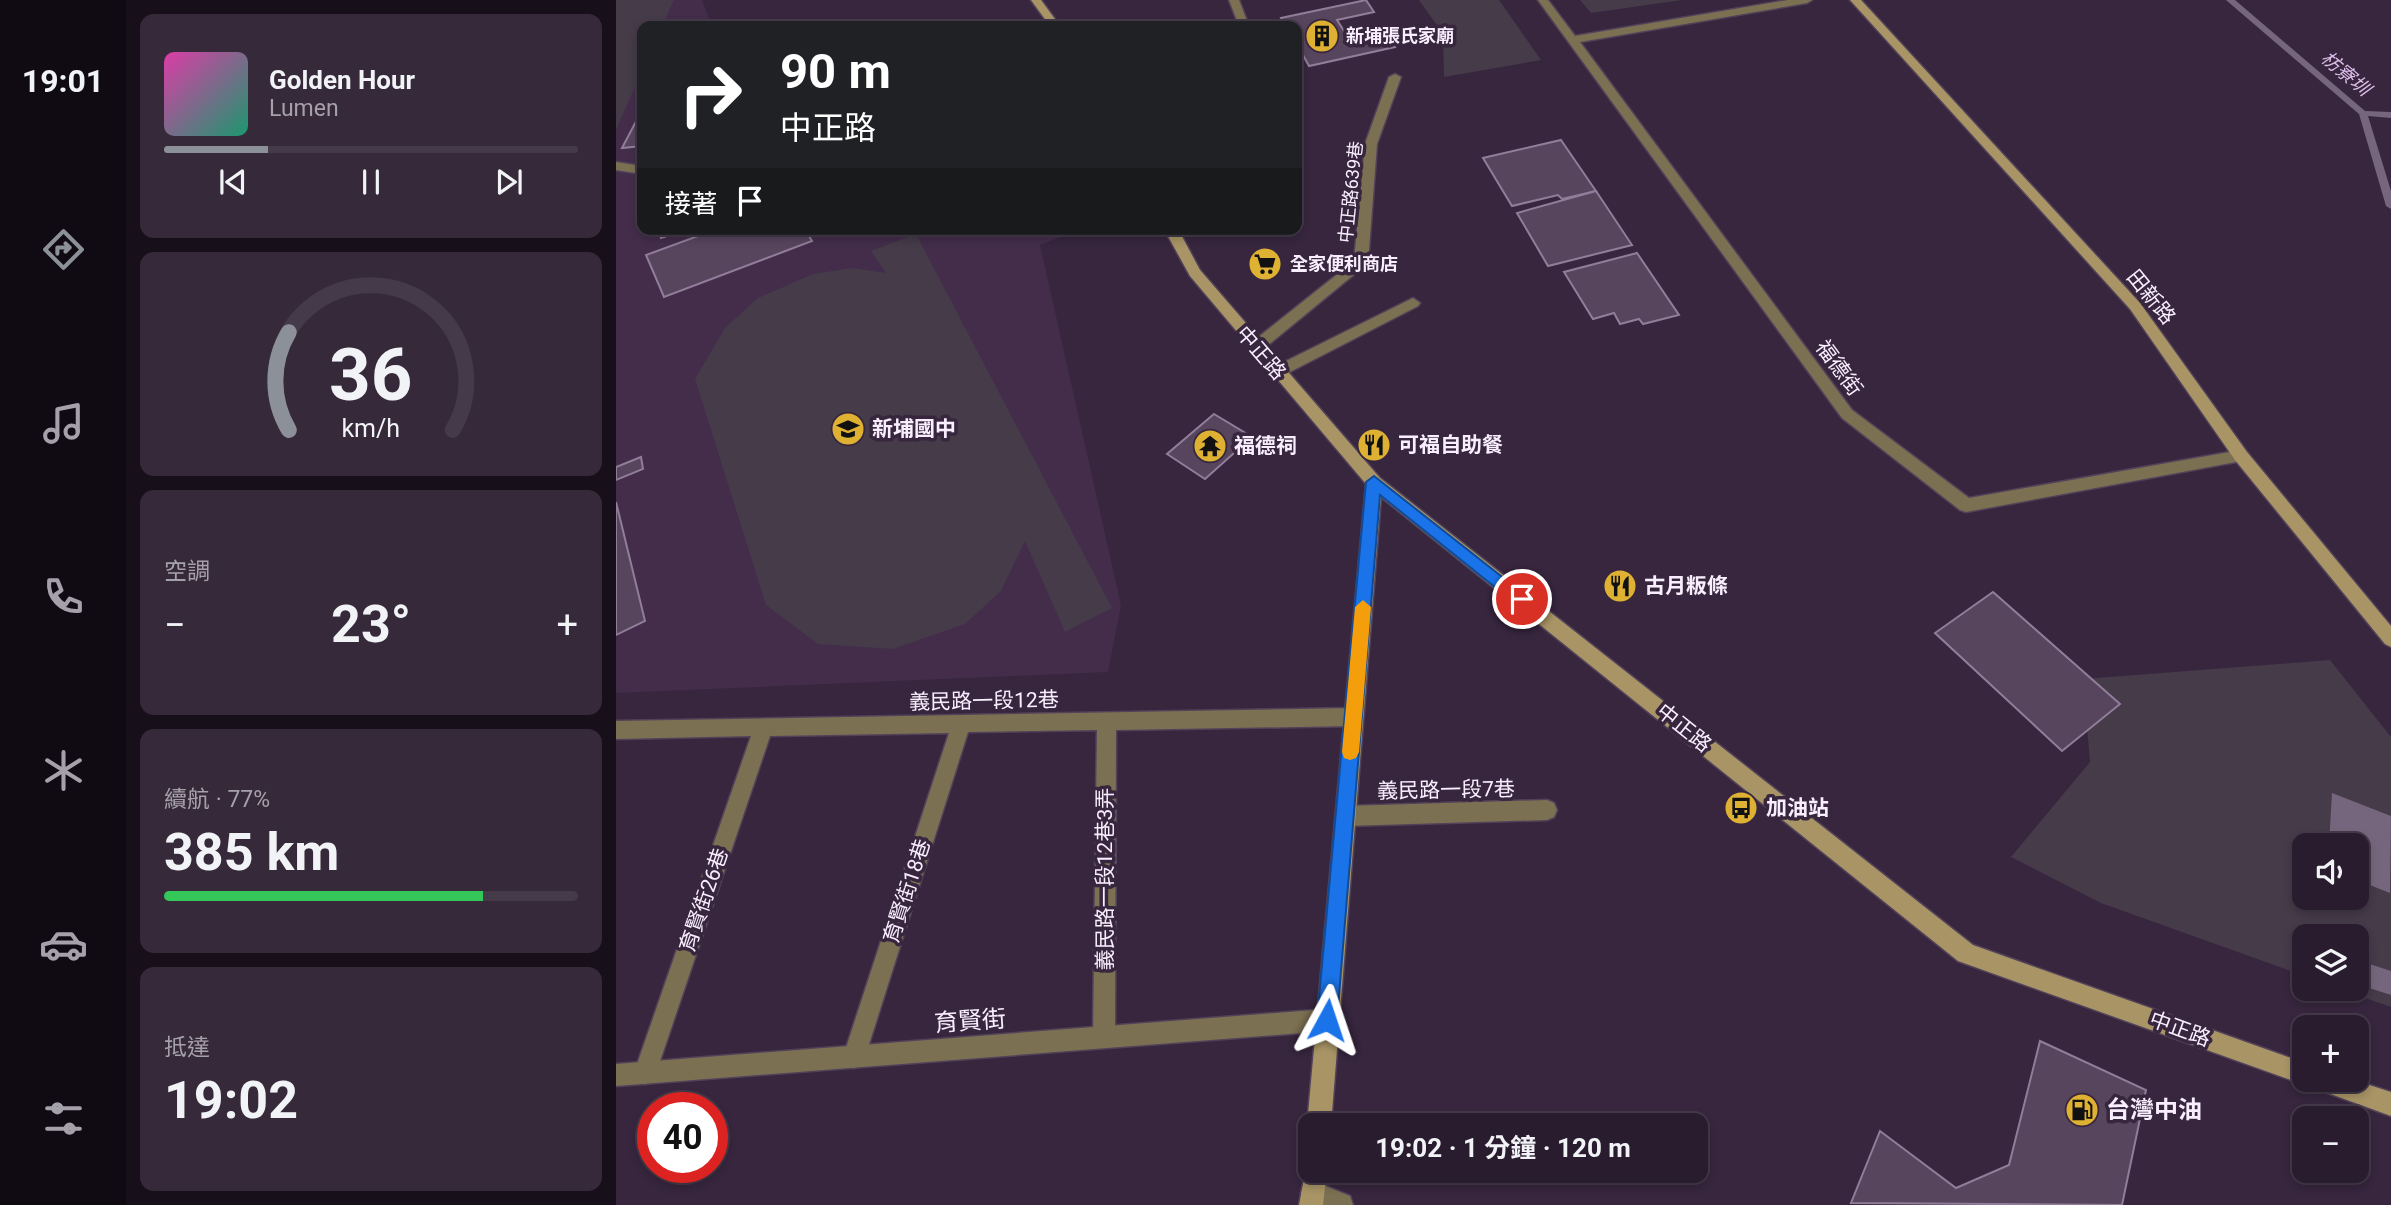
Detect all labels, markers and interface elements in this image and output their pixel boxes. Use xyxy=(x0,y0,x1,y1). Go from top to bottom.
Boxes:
building icon: 新埔張氏家廟 xyxy=(1303,17,1341,55)
place label: 新埔張氏家廟 xyxy=(1346,25,1454,46)
text: 90 m xyxy=(780,43,891,100)
water label: 枋寮圳 xyxy=(2316,46,2377,102)
icon: right xyxy=(665,49,756,140)
text: 19:01 xyxy=(22,62,104,100)
text: Golden Hour xyxy=(269,65,415,95)
text: Lumen xyxy=(269,95,339,122)
text: 中正路 xyxy=(780,109,876,147)
street label: 中正路639巷 xyxy=(1335,140,1366,244)
icon: previous xyxy=(214,163,252,201)
icon: pause xyxy=(352,163,390,201)
icon: next xyxy=(490,163,528,201)
icon: arrive xyxy=(731,182,769,220)
text: 接著 xyxy=(665,189,717,219)
icon: directions xyxy=(39,225,88,274)
supermarket icon: 全家便利商店 xyxy=(1246,245,1284,283)
place label: 全家便利商店 xyxy=(1290,253,1398,274)
street label: 田新路 xyxy=(2122,265,2180,329)
street label: 中正路 xyxy=(1231,321,1291,385)
text: 36 xyxy=(329,333,413,419)
street label: 福德街 xyxy=(1811,335,1867,401)
icon: music xyxy=(39,399,88,448)
school or university icon: 新埔國中 xyxy=(829,410,867,448)
text: km/h xyxy=(342,414,400,443)
place label: 新埔國中 xyxy=(872,417,956,441)
restaurant icon: 可福自助餐 xyxy=(1355,426,1393,464)
temple icon: 福德祠 xyxy=(1191,427,1229,465)
place label: 可福自助餐 xyxy=(1398,433,1503,457)
place label: 福德祠 xyxy=(1234,434,1297,458)
text: 空調 xyxy=(164,558,210,585)
restaurant icon: 古月粄條 xyxy=(1601,567,1639,605)
pin xyxy=(1492,569,1552,629)
icon: phone xyxy=(39,572,88,621)
place label: 古月粄條 xyxy=(1644,574,1728,598)
icon: arrive xyxy=(1503,580,1541,618)
text: 23° xyxy=(331,594,411,655)
text: − xyxy=(164,603,186,647)
text: + xyxy=(556,603,578,647)
street label: 義民路一段12巷 xyxy=(909,688,1059,714)
street label: 中正路 xyxy=(1652,699,1716,757)
icon: climate xyxy=(39,746,88,795)
street label: 義民路一段7巷 xyxy=(1377,777,1515,803)
text: 續航 · 77% xyxy=(164,786,270,813)
street label: 義民路一段12巷3弄 xyxy=(1093,788,1117,970)
bus stop icon: 加油站 xyxy=(1722,789,1760,827)
place label: 加油站 xyxy=(1766,796,1829,820)
text: 385 km xyxy=(164,822,339,883)
map controls xyxy=(2292,833,2369,1183)
button: sound xyxy=(2292,833,2369,910)
street label: 育賢街18巷 xyxy=(879,836,935,946)
street label: 育賢街26巷 xyxy=(675,845,733,955)
icon: car xyxy=(39,920,88,969)
button: layers xyxy=(2292,924,2369,1001)
position arrow xyxy=(1290,983,1364,1057)
street label: 育賢街 xyxy=(933,1005,1007,1037)
street label: 中正路 xyxy=(2146,1007,2214,1051)
button: + xyxy=(2292,1015,2369,1092)
text: 抵達 xyxy=(164,1034,210,1061)
text: 19:02 xyxy=(164,1070,298,1131)
fuel station icon: 台灣中油 xyxy=(2063,1091,2101,1129)
speed limit sign: 40 xyxy=(637,1092,728,1183)
icon: filters xyxy=(39,1094,88,1143)
place label: 台灣中油 xyxy=(2106,1096,2202,1124)
button: − xyxy=(2292,1106,2369,1183)
text: 19:02 · 1 分鐘 · 120 m xyxy=(1375,1133,1631,1163)

